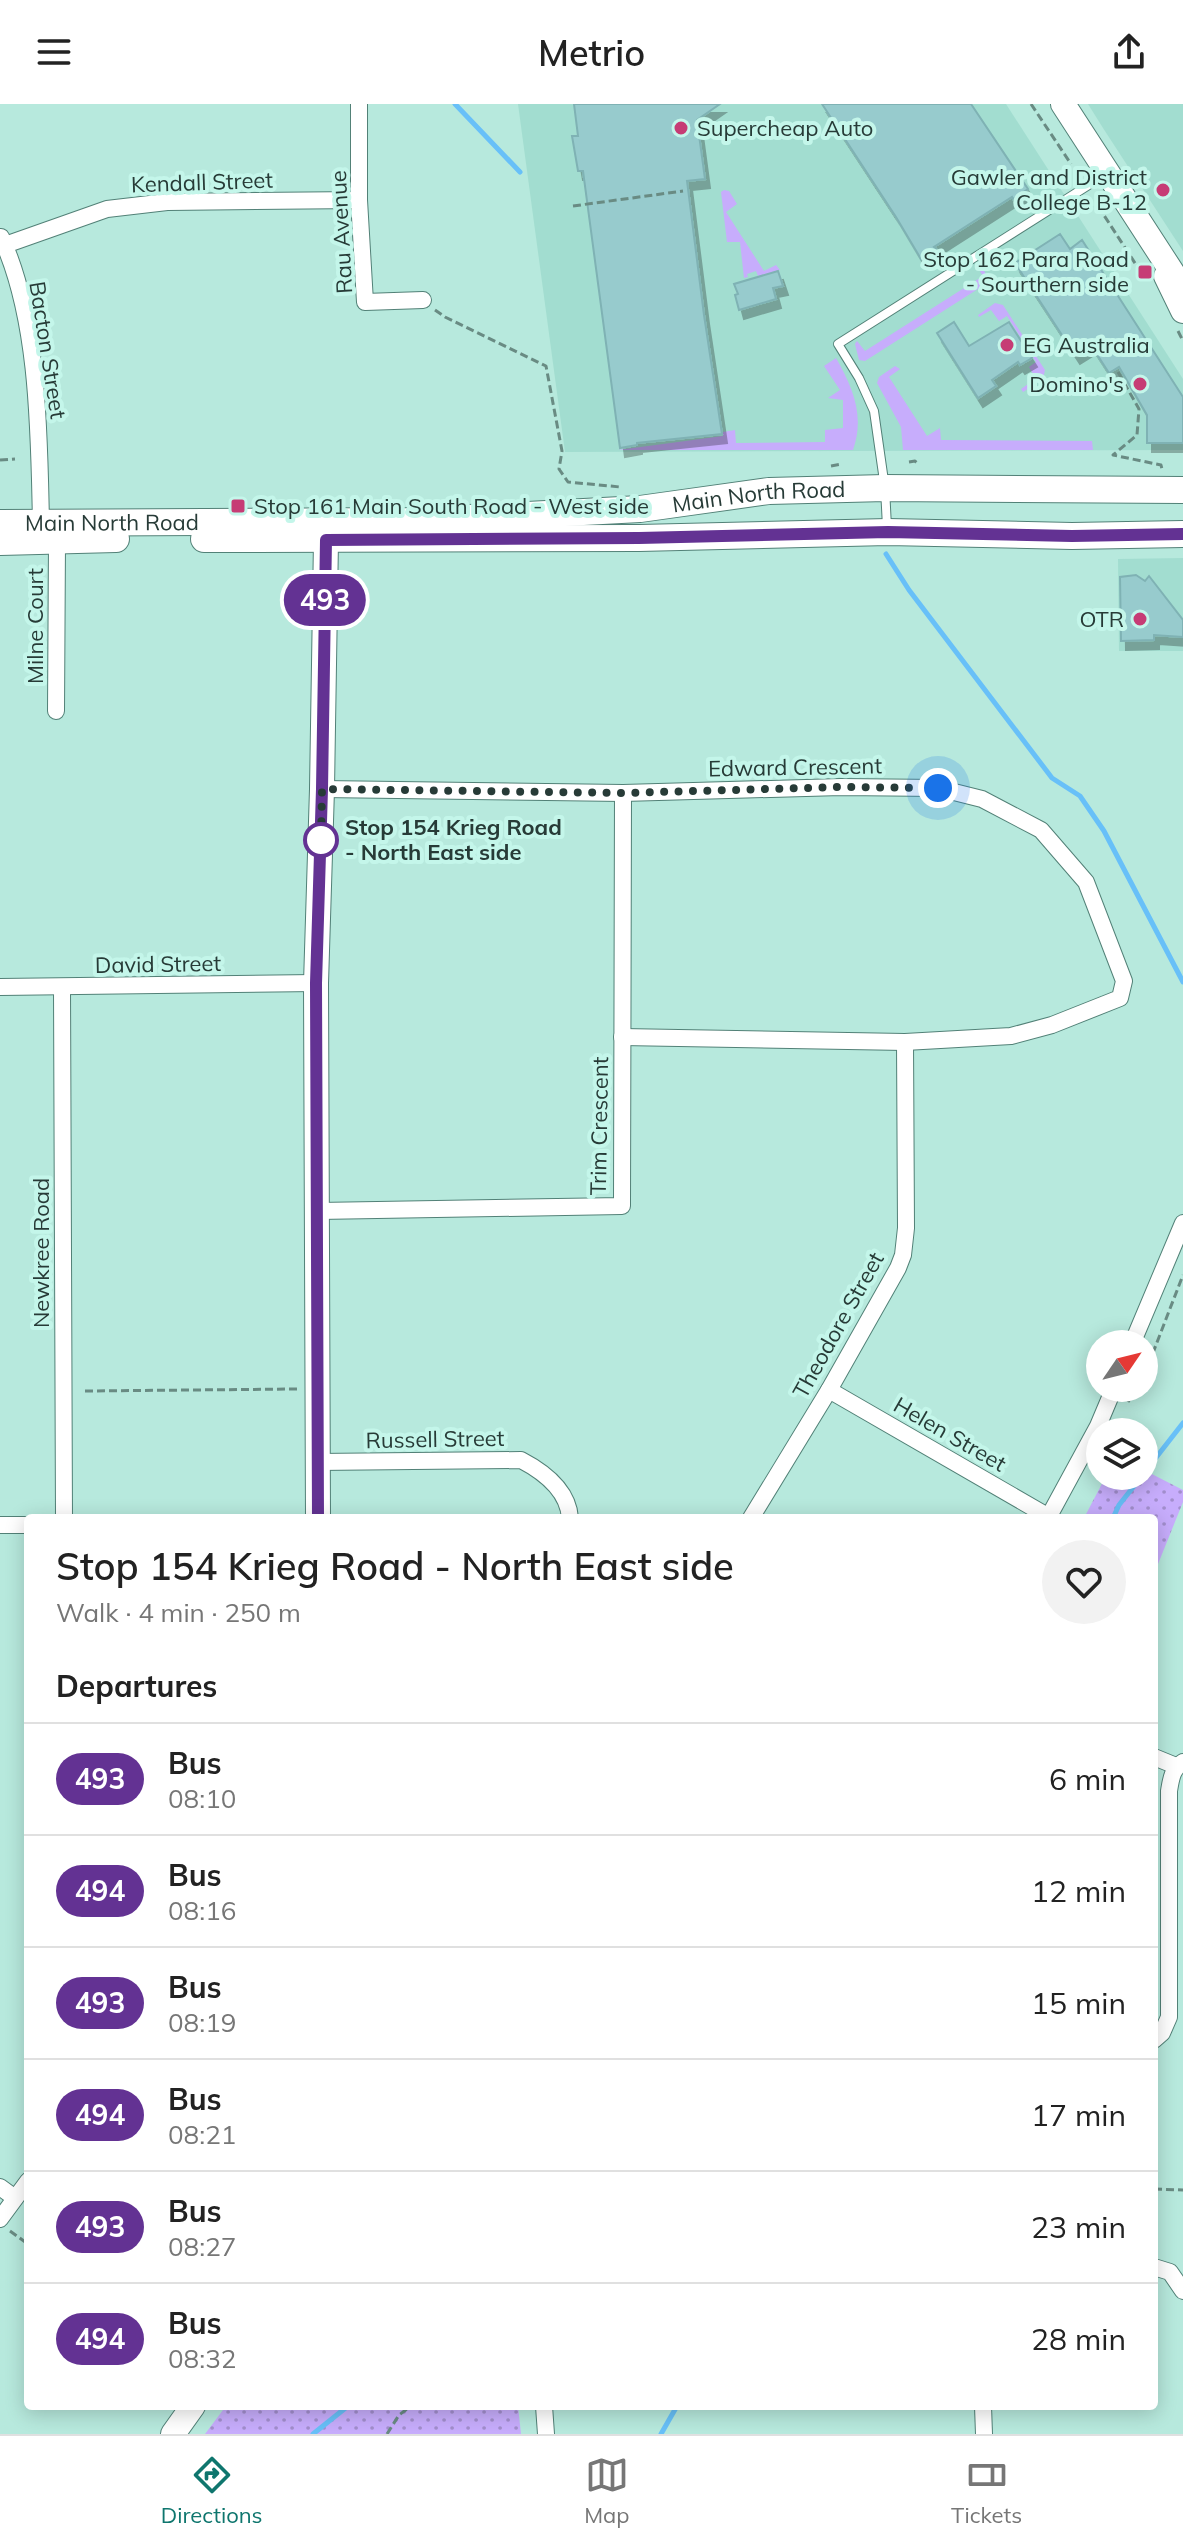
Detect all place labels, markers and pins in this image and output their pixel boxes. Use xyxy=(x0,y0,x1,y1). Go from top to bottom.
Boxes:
place label: Supercheap Auto xyxy=(697,114,873,142)
marker: Supercheap Auto xyxy=(672,119,690,137)
place label: Gawler and District College B-12 xyxy=(951,163,1147,216)
marker: Gawler and District College B-12 xyxy=(1154,181,1172,199)
place label: Stop 162 Para Road - Sourthern side xyxy=(923,245,1129,298)
marker: Stop 162 Para Road - Sourthern side xyxy=(1136,263,1154,281)
place label: EG Australia xyxy=(1023,331,1150,359)
marker: EG Australia xyxy=(998,336,1016,354)
place label: Domino's xyxy=(1029,370,1124,398)
marker: Domino's xyxy=(1131,375,1149,393)
place label: Stop 161 Main South Road - West side xyxy=(254,492,649,520)
marker: Stop 161 Main South Road - West side xyxy=(229,497,247,515)
place label: OTR xyxy=(1079,605,1124,633)
marker: OTR xyxy=(1131,610,1149,628)
place label: Stop 154 Krieg Road - North East side xyxy=(345,813,562,866)
marker: Stop 154 Krieg Road - North East side xyxy=(304,823,338,857)

